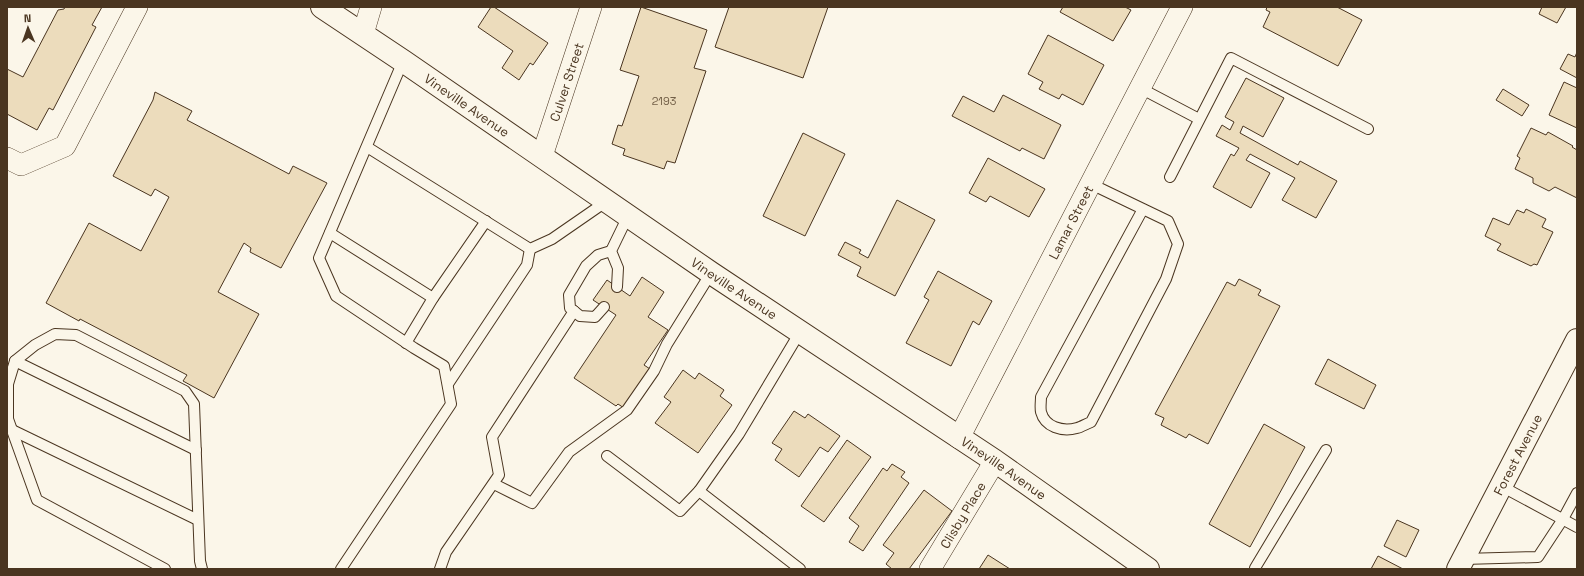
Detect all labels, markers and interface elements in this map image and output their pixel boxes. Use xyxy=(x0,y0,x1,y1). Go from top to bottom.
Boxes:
north arrow xyxy=(8,8,48,48)
text: N xyxy=(24,11,32,25)
street label: Culver Street xyxy=(546,40,588,124)
street label: Vineville Avenue xyxy=(421,70,513,141)
house number: 2193 xyxy=(652,94,677,108)
street label: Lamar Street xyxy=(1045,182,1097,262)
street label: Vineville Avenue xyxy=(688,254,780,323)
street label: Forest Avenue xyxy=(1490,411,1546,498)
street label: Vineville Avenue xyxy=(958,433,1050,504)
street label: Clisby Place xyxy=(936,479,990,552)

